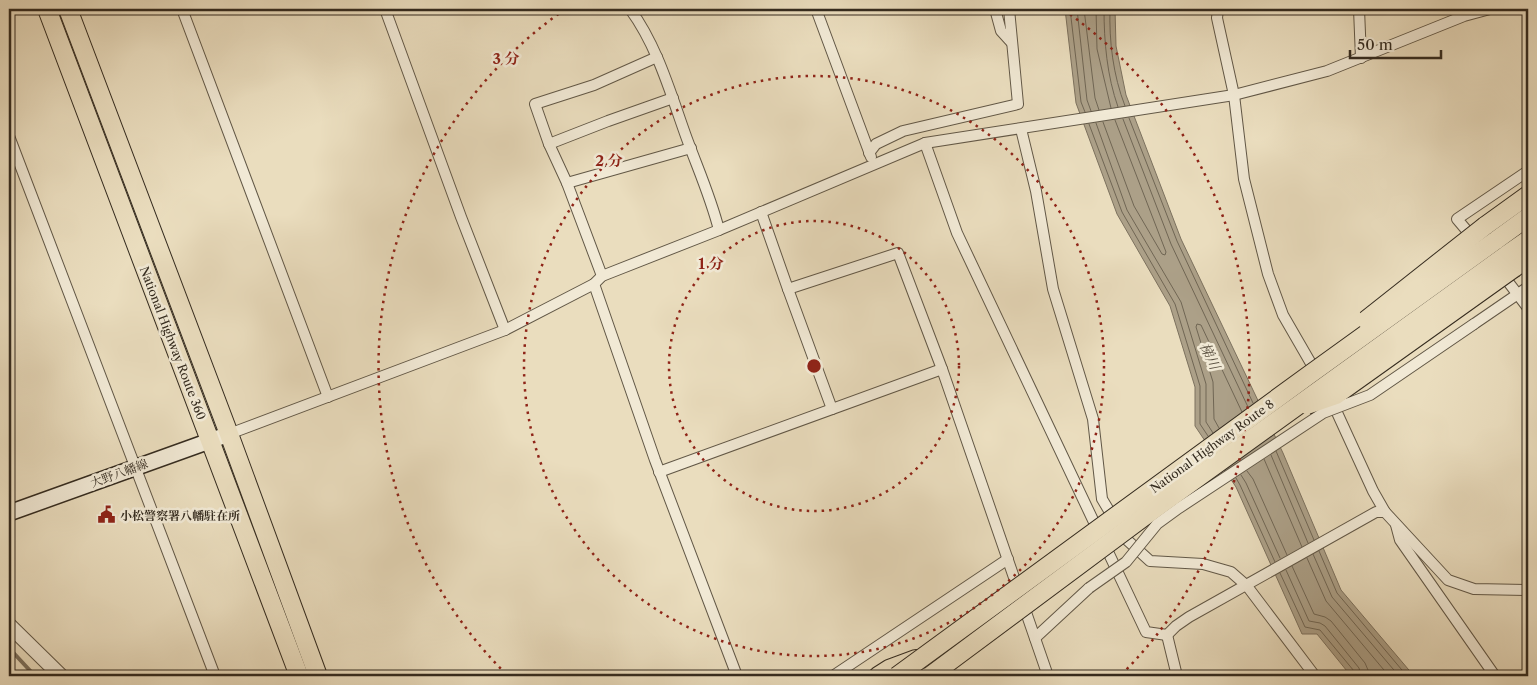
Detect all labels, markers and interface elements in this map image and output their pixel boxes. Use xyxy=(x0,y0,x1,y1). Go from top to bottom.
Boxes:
scale bar xyxy=(1350,28,1441,60)
text: 50 m xyxy=(1357,35,1393,54)
text: 3 分 xyxy=(492,49,520,68)
text: 2 分 xyxy=(595,151,623,170)
text: 1 分 xyxy=(698,254,724,273)
street label: National Highway Route 360 xyxy=(137,264,209,422)
water label: 梯川 xyxy=(1196,340,1225,374)
centre of rings xyxy=(805,357,823,375)
street label: National Highway Route 8 xyxy=(1147,396,1277,496)
street label: 大野八幡線 xyxy=(88,456,150,490)
public building icon: 小松警察署八幡駐在所 xyxy=(96,505,116,525)
place label: 小松警察署八幡駐在所 xyxy=(120,508,240,523)

